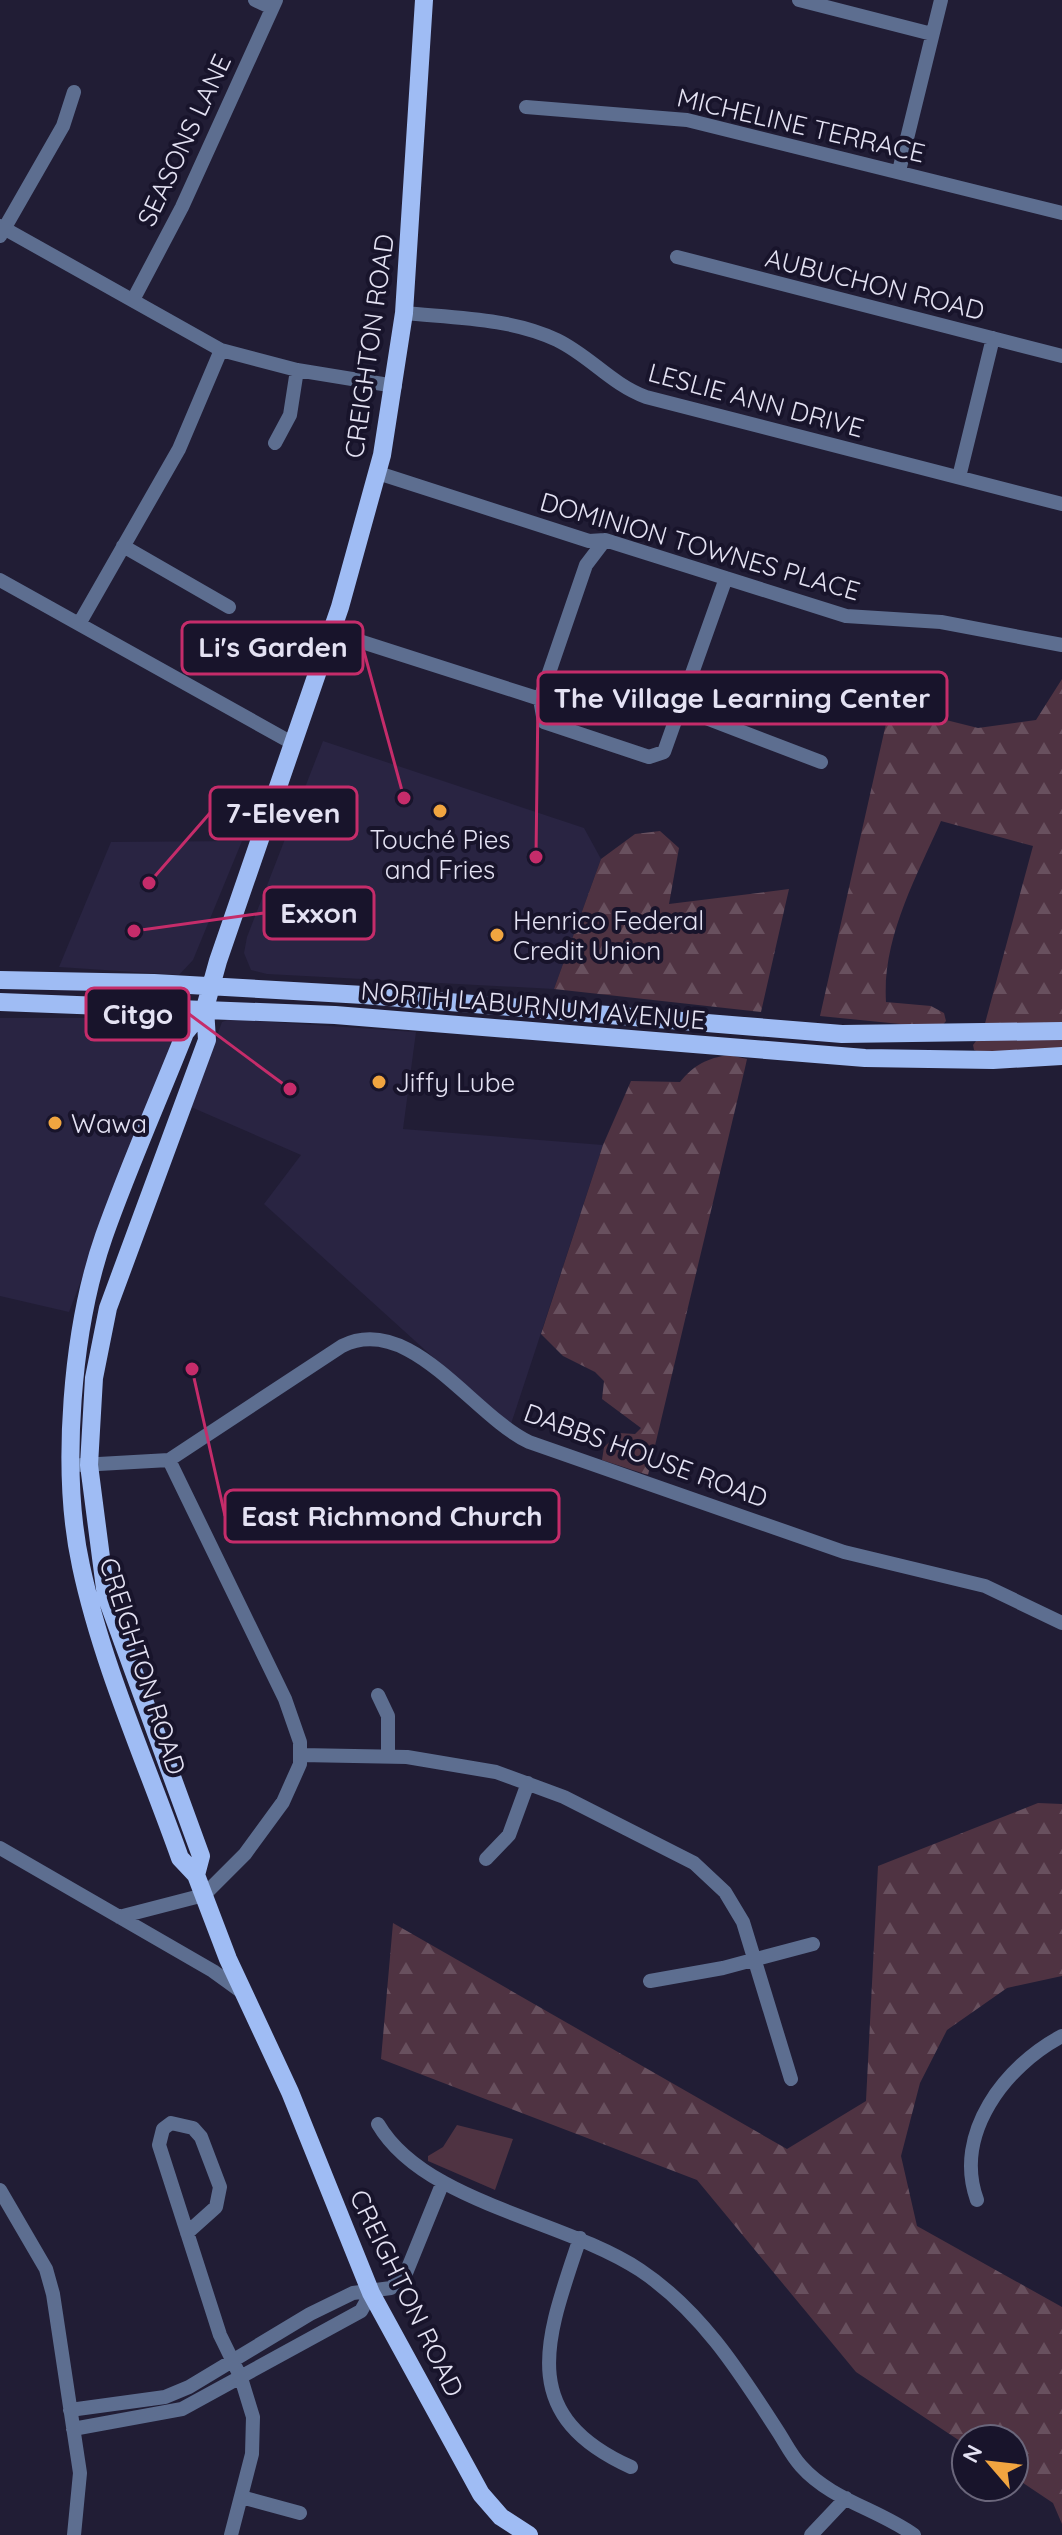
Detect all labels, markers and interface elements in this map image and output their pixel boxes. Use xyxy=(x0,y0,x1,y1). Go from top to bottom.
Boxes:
street label: SEASONS LANE xyxy=(130,49,238,231)
street label: MICHELINE TERRACE xyxy=(674,80,928,170)
street label: CREIGHTON ROAD xyxy=(337,232,401,460)
street label: AUBUCHON ROAD xyxy=(762,241,988,327)
street label: LESLIE ANN DRIVE xyxy=(645,355,867,445)
street label: DOMINION TOWNES PLACE xyxy=(536,484,864,608)
callout: Li's Garden xyxy=(182,622,363,674)
text: Li's Garden xyxy=(198,629,348,664)
callout: The Village Learning Center xyxy=(538,672,947,724)
text: The Village Learning Center xyxy=(554,680,930,715)
callout: 7-Eleven xyxy=(210,787,357,839)
text: 7-Eleven xyxy=(226,795,340,830)
marker: Touché Pies and Fries xyxy=(431,802,449,820)
place label: Touché Pies and Fries xyxy=(369,823,511,886)
callout: Exxon xyxy=(264,887,374,939)
text: Exxon xyxy=(280,895,358,930)
place label: Henrico Federal Credit Union xyxy=(513,904,704,967)
marker: Henrico Federal Credit Union xyxy=(488,926,506,944)
street label: NORTH LABURNUM AVENUE xyxy=(359,973,707,1037)
callout: Citgo xyxy=(86,988,189,1040)
text: Citgo xyxy=(103,996,173,1031)
place label: Jiffy Lube xyxy=(395,1066,515,1099)
marker: Jiffy Lube xyxy=(370,1073,388,1091)
place label: Wawa xyxy=(71,1107,147,1140)
marker: Wawa xyxy=(46,1114,64,1132)
street label: DABBS HOUSE ROAD xyxy=(520,1396,772,1514)
callout: East Richmond Church xyxy=(225,1490,559,1542)
text: East Richmond Church xyxy=(241,1498,543,1533)
street label: CREIGHTON ROAD xyxy=(92,1553,194,1779)
street label: CREIGHTON ROAD xyxy=(343,2184,471,2402)
north arrow xyxy=(950,2423,1030,2503)
text: N xyxy=(956,2440,988,2467)

